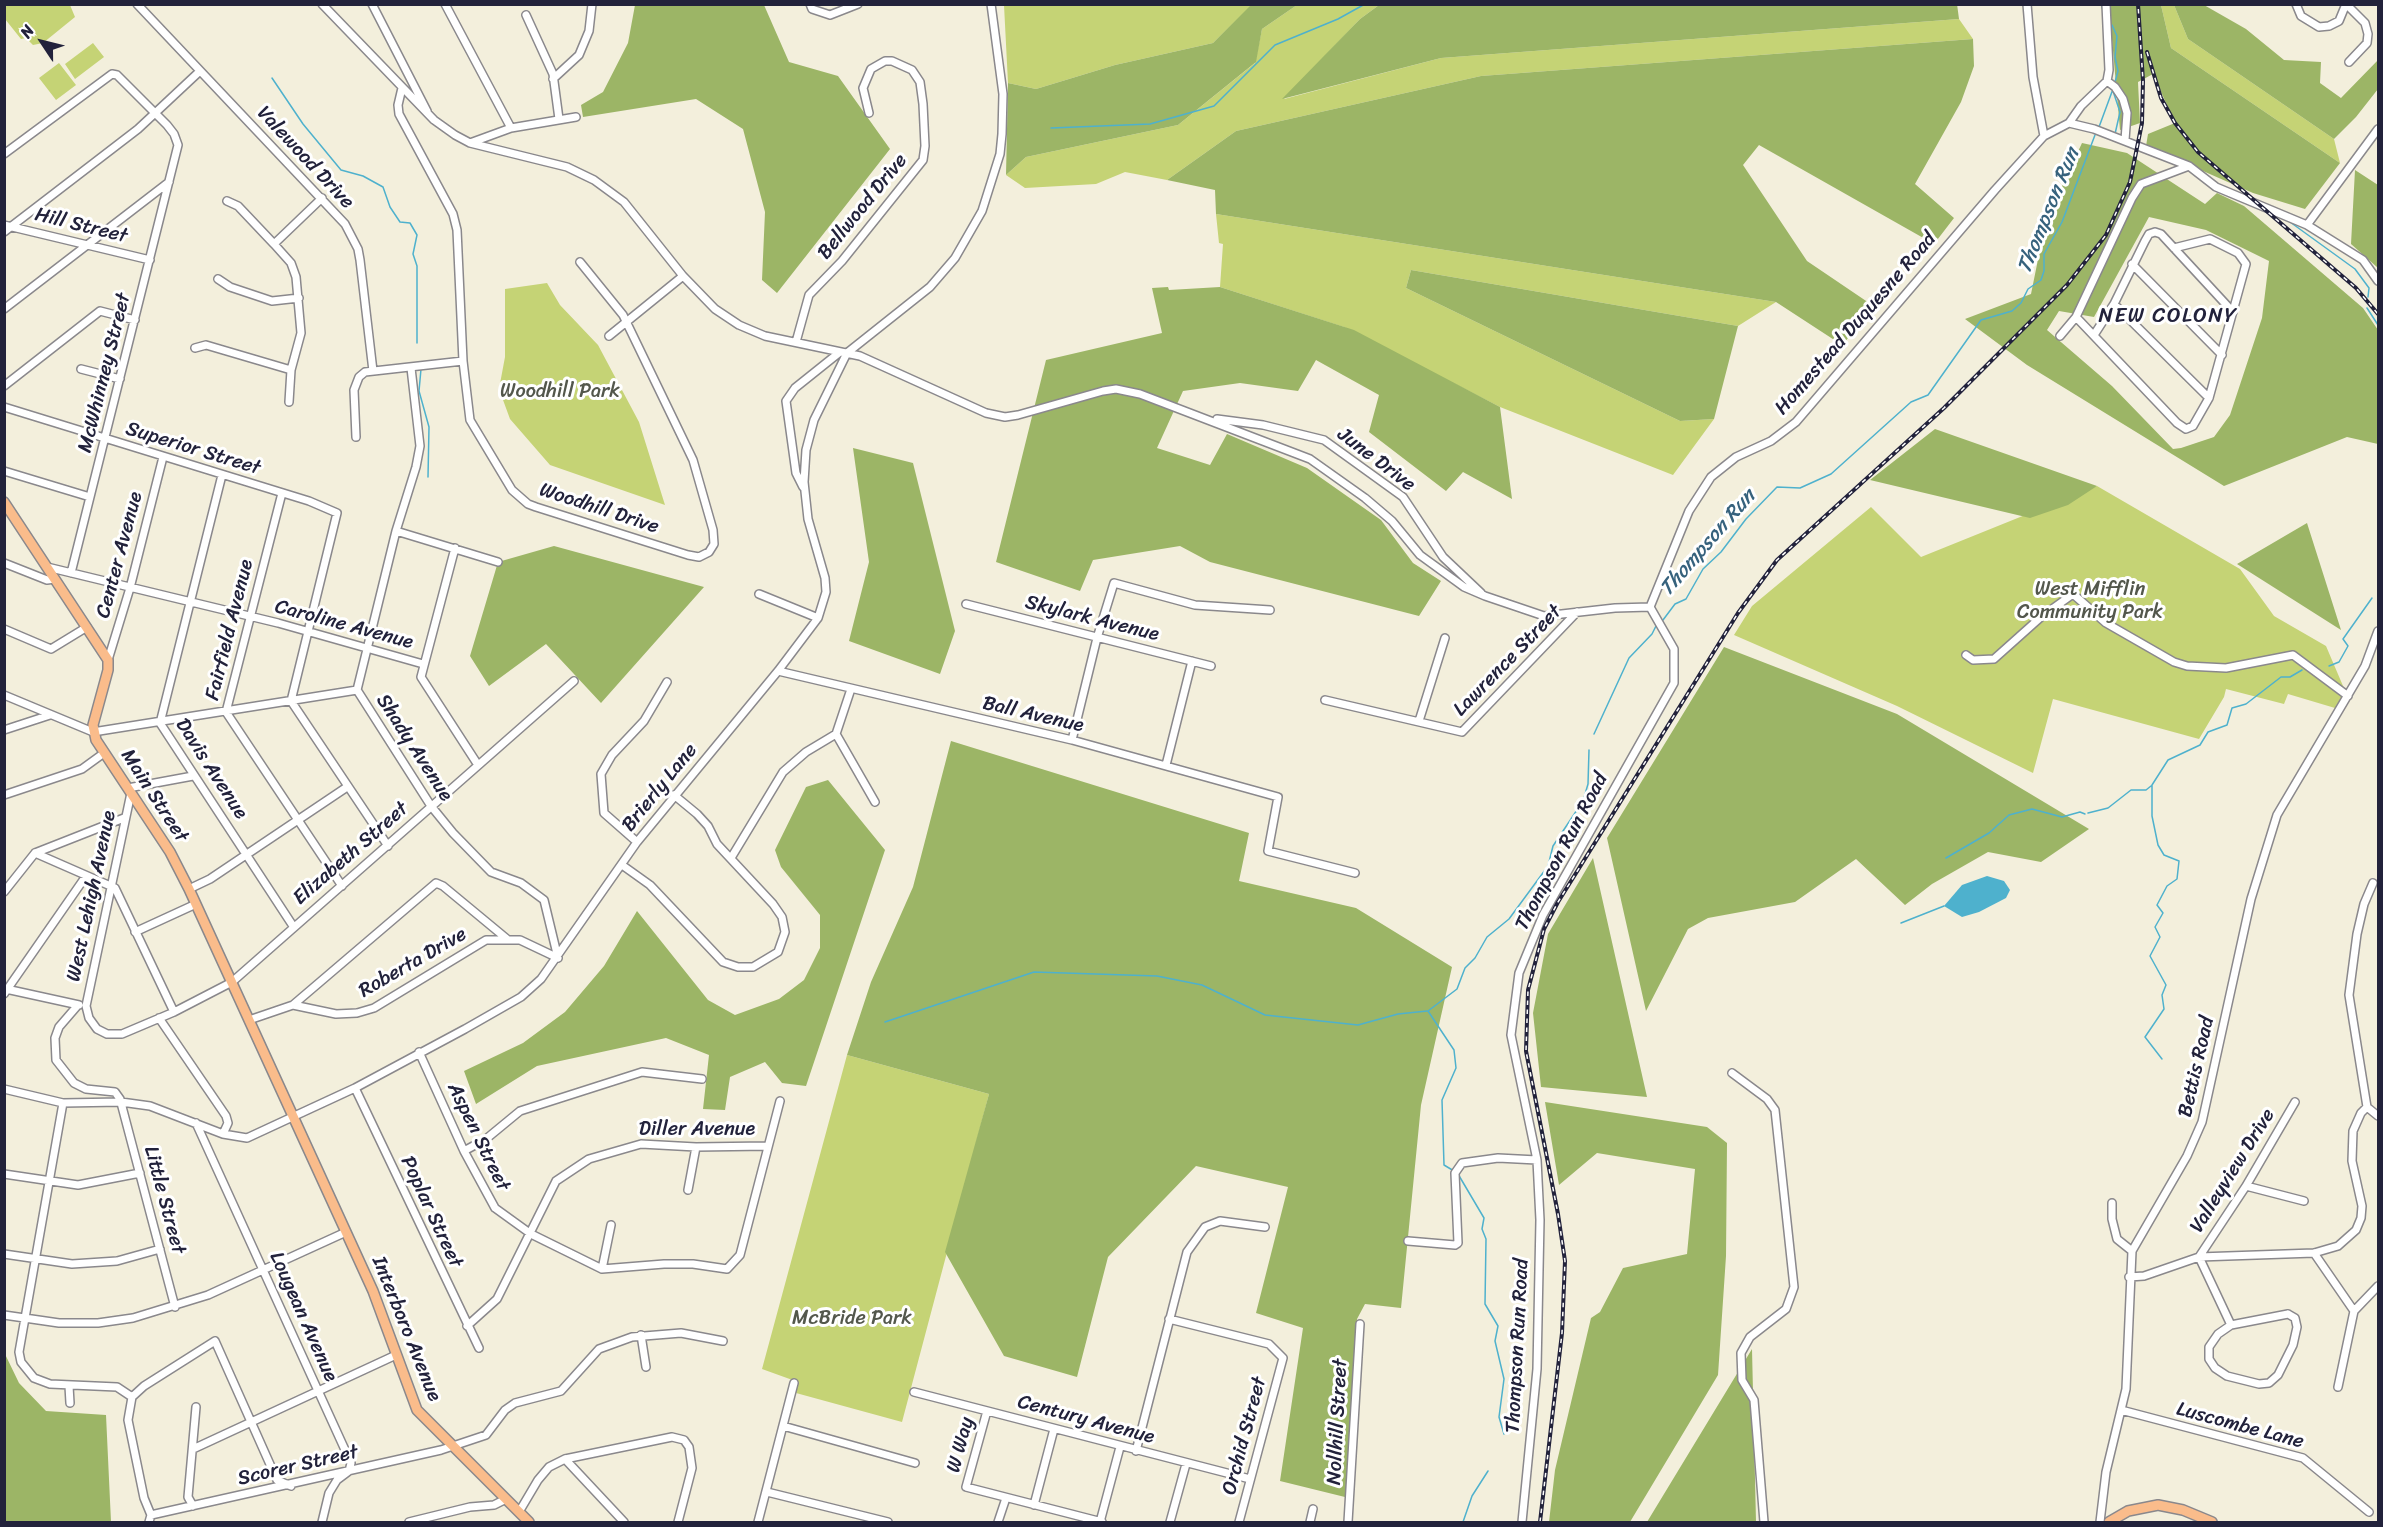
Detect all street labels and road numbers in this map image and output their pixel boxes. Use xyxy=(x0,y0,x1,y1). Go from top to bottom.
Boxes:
street label: Valewood Drive xyxy=(251,102,359,214)
street label: Bellwood Drive xyxy=(813,149,913,265)
street label: Hill Street xyxy=(32,203,130,249)
street label: Homestead Duquesne Road xyxy=(1770,228,1942,420)
street label: McWhinney Street xyxy=(74,291,136,455)
street label: Superior Street xyxy=(123,417,263,481)
street label: June Drive xyxy=(1332,423,1420,497)
street label: Woodhill Drive xyxy=(536,478,662,540)
street label: Center Avenue xyxy=(92,489,148,621)
street label: Fairfield Avenue xyxy=(201,557,259,703)
street label: Skylark Avenue xyxy=(1023,591,1161,647)
street label: Caroline Avenue xyxy=(272,595,416,655)
street label: Lawrence Street xyxy=(1449,600,1567,722)
street label: Shady Avenue xyxy=(370,690,458,806)
street label: Ball Avenue xyxy=(980,692,1086,738)
street label: Davis Avenue xyxy=(170,714,252,824)
street label: Brierly Lane xyxy=(617,739,703,837)
street label: Main Street xyxy=(115,745,193,847)
street label: Thompson Run Road xyxy=(1510,769,1614,935)
street label: Elizabeth Street xyxy=(289,797,413,911)
street label: West Lehigh Avenue xyxy=(62,808,122,984)
street label: Roberta Drive xyxy=(355,923,471,1003)
street label: Bettis Road xyxy=(2174,1015,2220,1119)
street label: Aspen Street xyxy=(441,1079,515,1195)
street label: Valleyview Drive xyxy=(2185,1105,2281,1237)
street label: Diller Avenue xyxy=(639,1118,755,1142)
street label: Little Street xyxy=(138,1143,190,1257)
street label: Poplar Street xyxy=(395,1152,467,1272)
street label: Lougean Avenue xyxy=(264,1248,342,1386)
street label: Interboro Avenue xyxy=(366,1253,446,1405)
street label: Thompson Run Road xyxy=(1501,1258,1535,1434)
street label: Nollhill Street xyxy=(1323,1358,1353,1486)
street label: Orchid Street xyxy=(1218,1374,1272,1498)
street label: Century Avenue xyxy=(1015,1390,1157,1450)
street label: Luscombe Lane xyxy=(2174,1397,2306,1455)
street label: W Way xyxy=(942,1415,980,1475)
street label: Scorer Street xyxy=(236,1441,360,1491)

